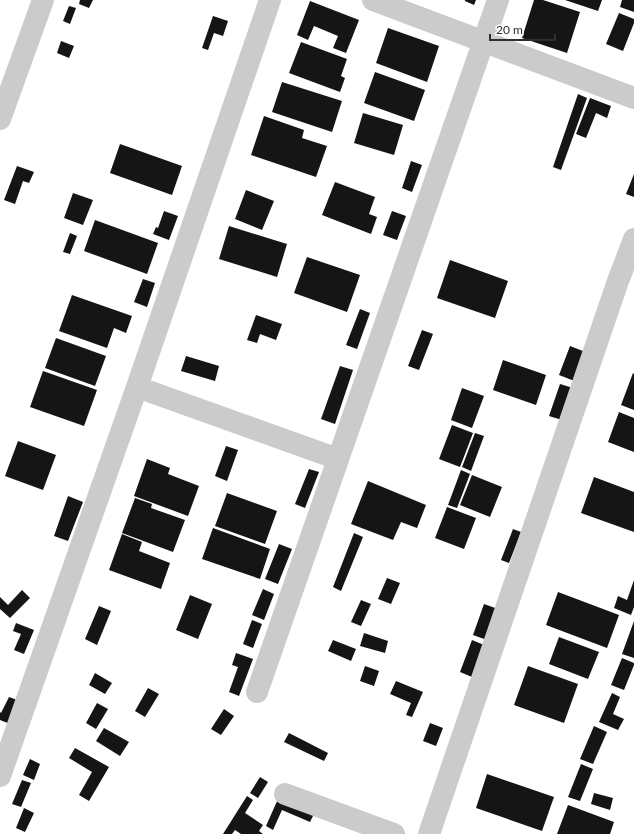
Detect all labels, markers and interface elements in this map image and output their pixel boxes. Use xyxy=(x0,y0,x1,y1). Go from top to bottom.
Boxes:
scale bar xyxy=(490,16,555,42)
text: 20 m xyxy=(496,22,523,37)

